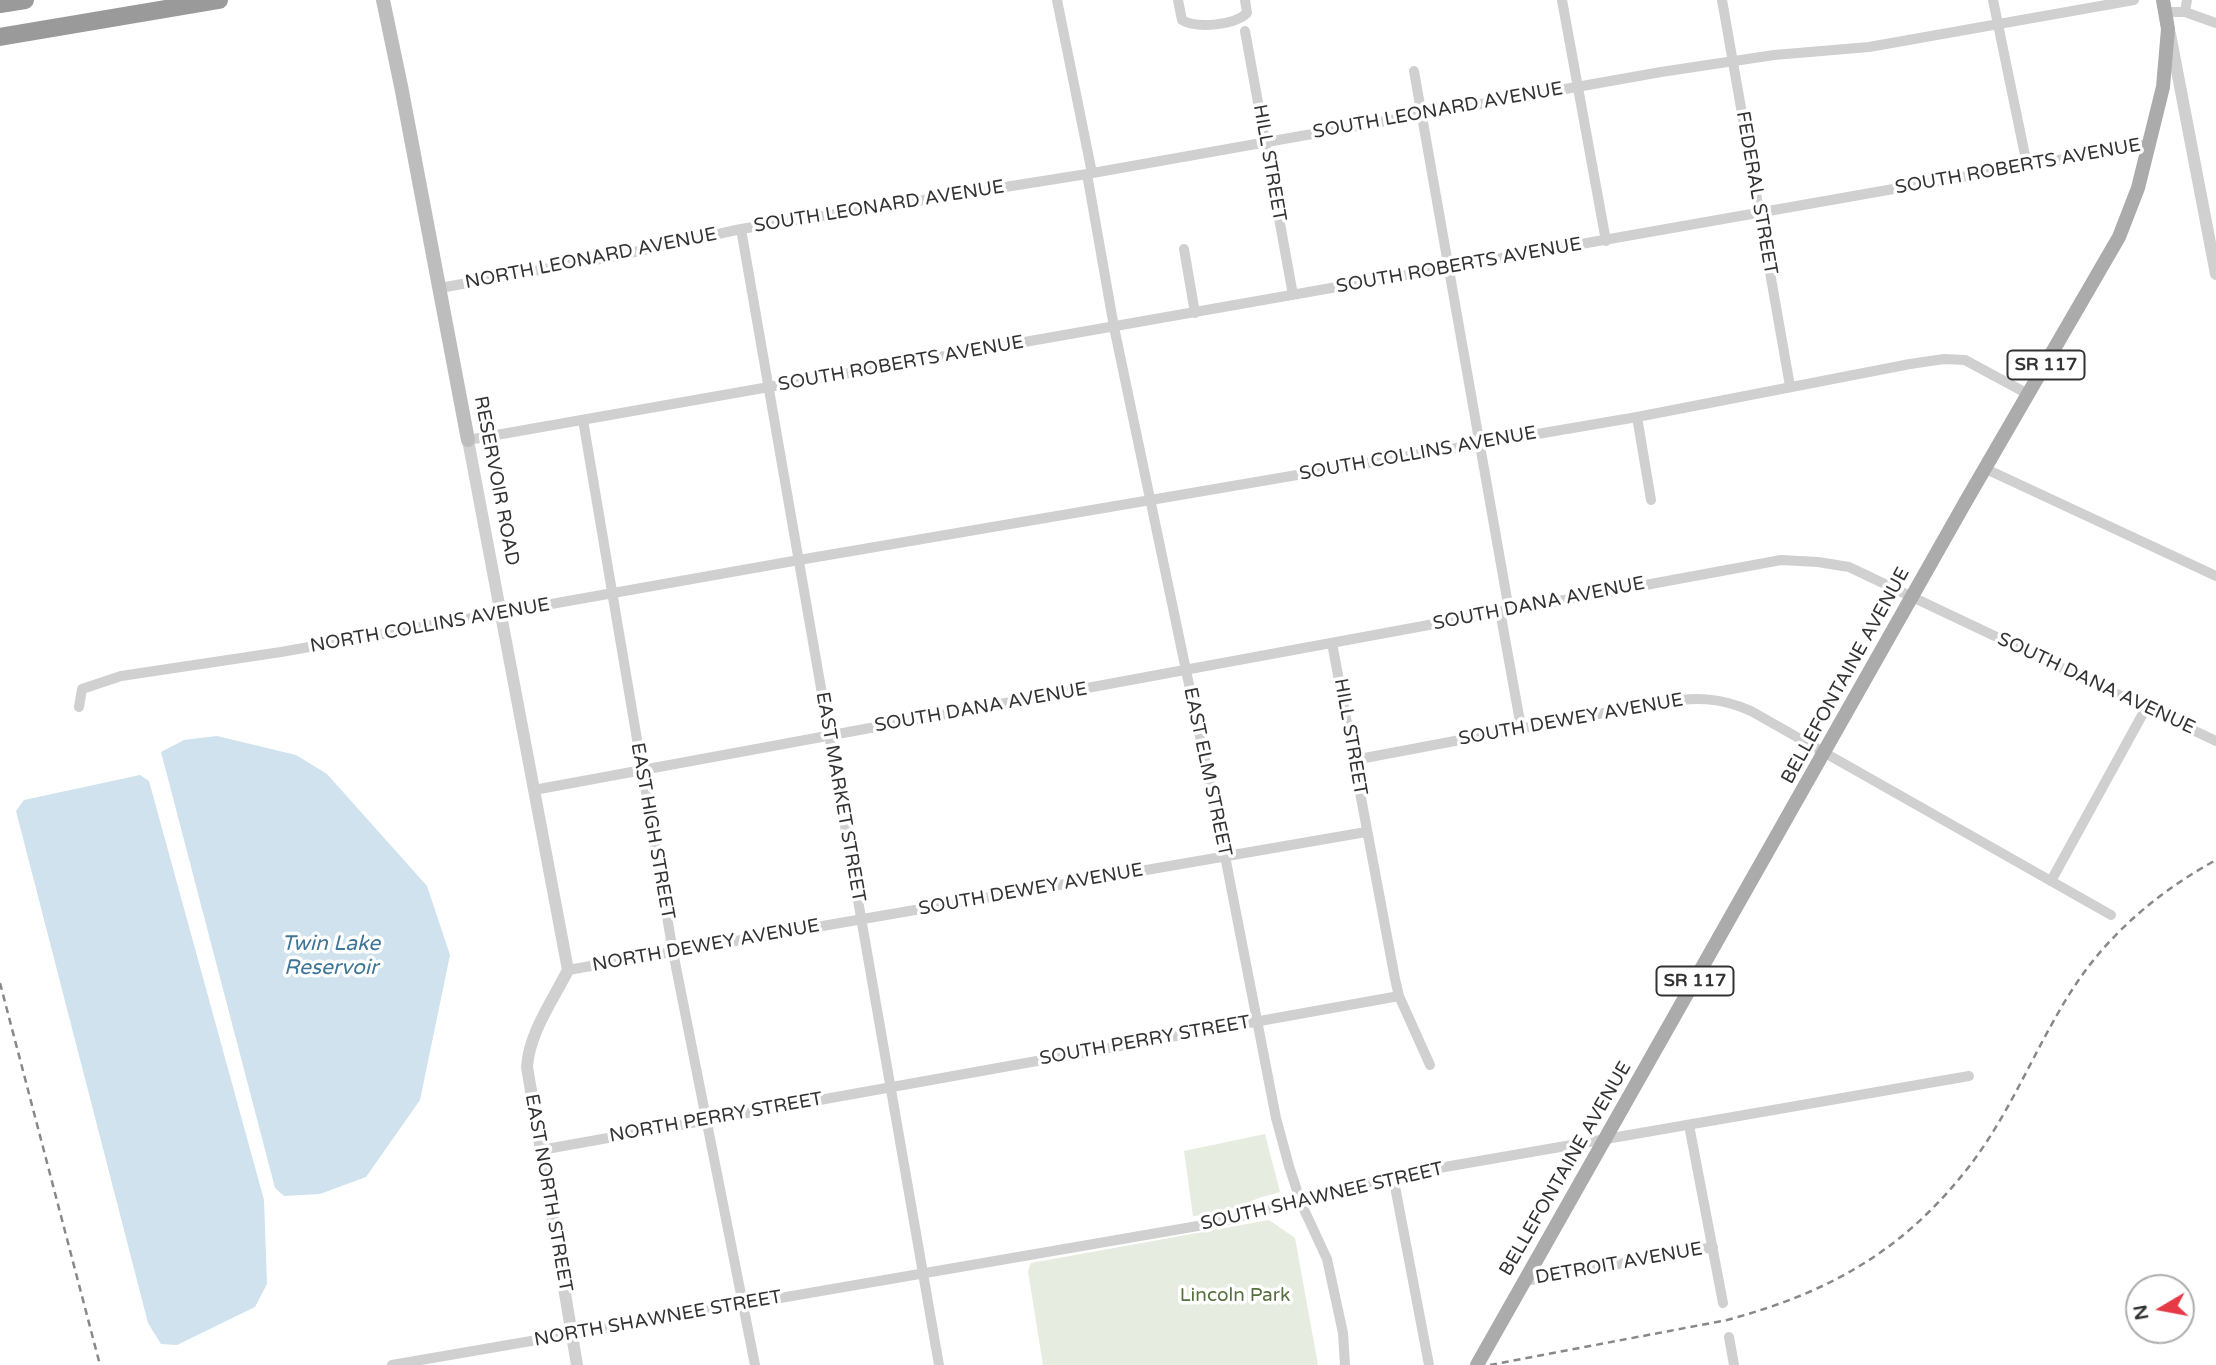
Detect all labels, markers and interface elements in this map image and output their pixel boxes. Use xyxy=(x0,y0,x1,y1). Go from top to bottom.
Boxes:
street label: SOUTH LEONARD AVENUE xyxy=(1311,78,1565,144)
street label: HILL STREET xyxy=(1247,103,1291,223)
street label: FEDERAL STREET xyxy=(1730,109,1782,277)
street label: SOUTH ROBERTS AVENUE xyxy=(1894,134,2142,200)
street label: SOUTH LEONARD AVENUE xyxy=(752,176,1006,238)
street label: NORTH LEONARD AVENUE xyxy=(463,223,719,295)
street label: SOUTH ROBERTS AVENUE xyxy=(1335,233,1583,299)
street label: SOUTH ROBERTS AVENUE xyxy=(777,331,1025,397)
road number: SR 117 xyxy=(2008,351,2084,380)
street label: RESERVOIR ROAD xyxy=(468,394,524,568)
street label: SOUTH COLLINS AVENUE xyxy=(1298,422,1538,486)
street label: BELLEFONTAINE AVENUE xyxy=(1777,564,1915,788)
street label: SOUTH DANA AVENUE xyxy=(1431,572,1647,636)
street label: NORTH COLLINS AVENUE xyxy=(308,594,552,658)
street label: SOUTH DANA AVENUE xyxy=(1994,628,2198,740)
street label: HILL STREET xyxy=(1328,677,1372,797)
street label: SOUTH DANA AVENUE xyxy=(873,678,1089,738)
street label: EAST ELM STREET xyxy=(1178,685,1236,859)
street label: SOUTH DEWEY AVENUE xyxy=(1457,689,1685,751)
street label: EAST MARKET STREET xyxy=(810,690,870,904)
street label: EAST HIGH STREET xyxy=(625,741,679,921)
street label: SOUTH DEWEY AVENUE xyxy=(917,859,1145,921)
street label: NORTH DEWEY AVENUE xyxy=(591,915,821,977)
water label: Twin Lake Reservoir xyxy=(282,931,380,981)
road number: SR 117 xyxy=(1656,966,1734,996)
street label: SOUTH PERRY STREET xyxy=(1038,1011,1252,1071)
street label: BELLEFONTAINE AVENUE xyxy=(1495,1058,1637,1280)
street label: NORTH PERRY STREET xyxy=(608,1088,824,1148)
street label: EAST NORTH STREET xyxy=(519,1092,577,1294)
street label: SOUTH SHAWNEE STREET xyxy=(1199,1158,1445,1236)
street label: DETROIT AVENUE xyxy=(1534,1238,1704,1290)
north arrow xyxy=(2125,1274,2195,1344)
park label: Lincoln Park xyxy=(1180,1285,1290,1307)
street label: NORTH SHAWNEE STREET xyxy=(532,1286,784,1352)
text: N xyxy=(2129,1303,2153,1322)

